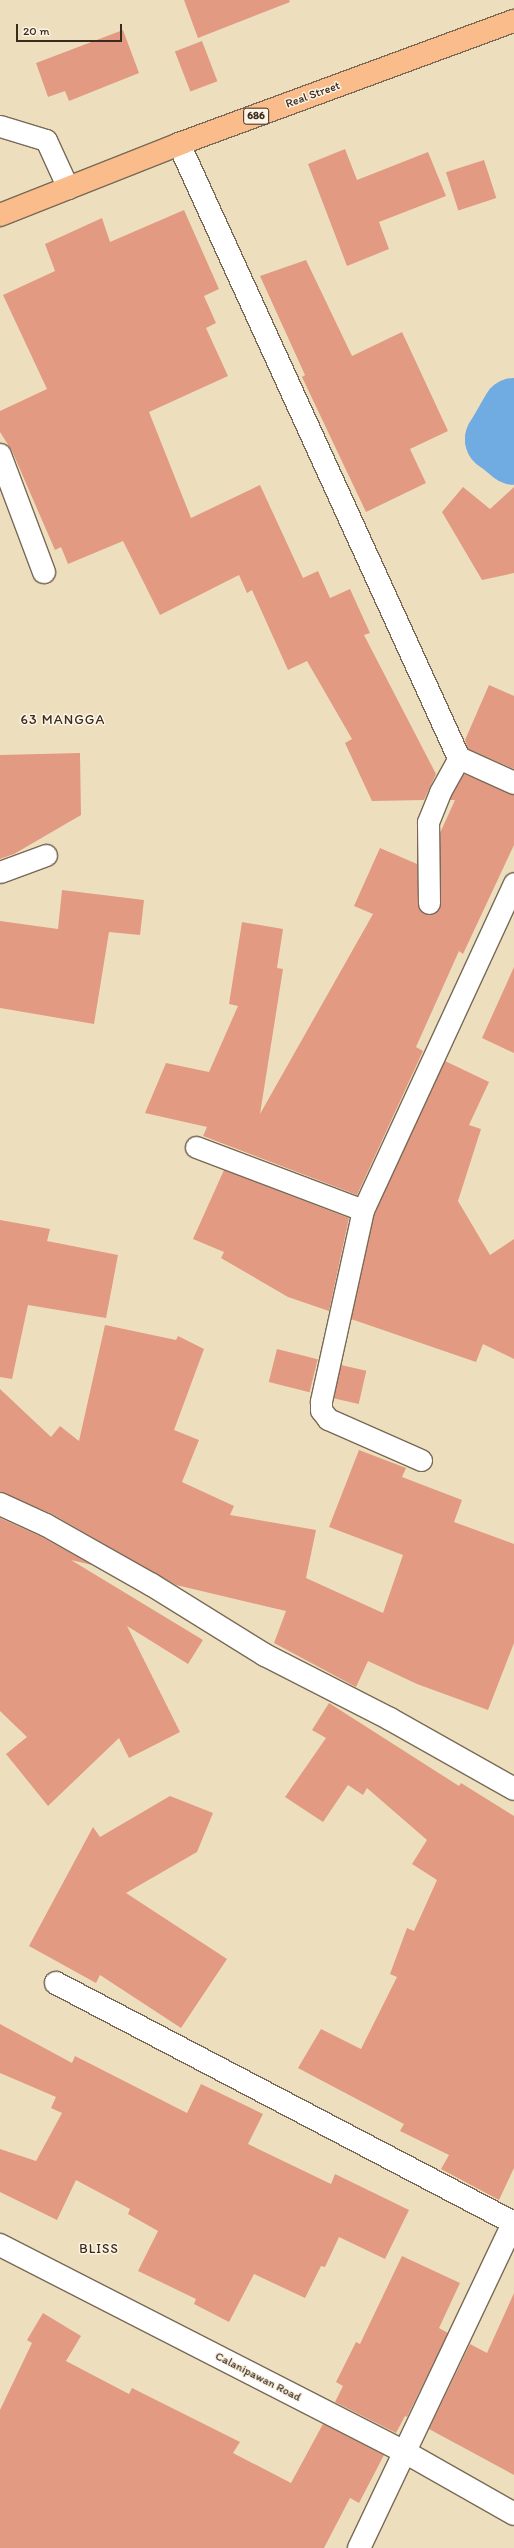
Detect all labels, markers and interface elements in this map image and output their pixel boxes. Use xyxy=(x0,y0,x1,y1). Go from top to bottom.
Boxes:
scale bar xyxy=(18,16,124,42)
text: 20 m xyxy=(23,24,50,38)
street label: Real Street xyxy=(284,79,342,111)
road number: 686 xyxy=(243,107,269,125)
district label: 63 MANGGA xyxy=(21,712,105,728)
district label: BLISS xyxy=(79,2241,119,2257)
street label: Calanipawan Road xyxy=(213,2349,303,2405)

